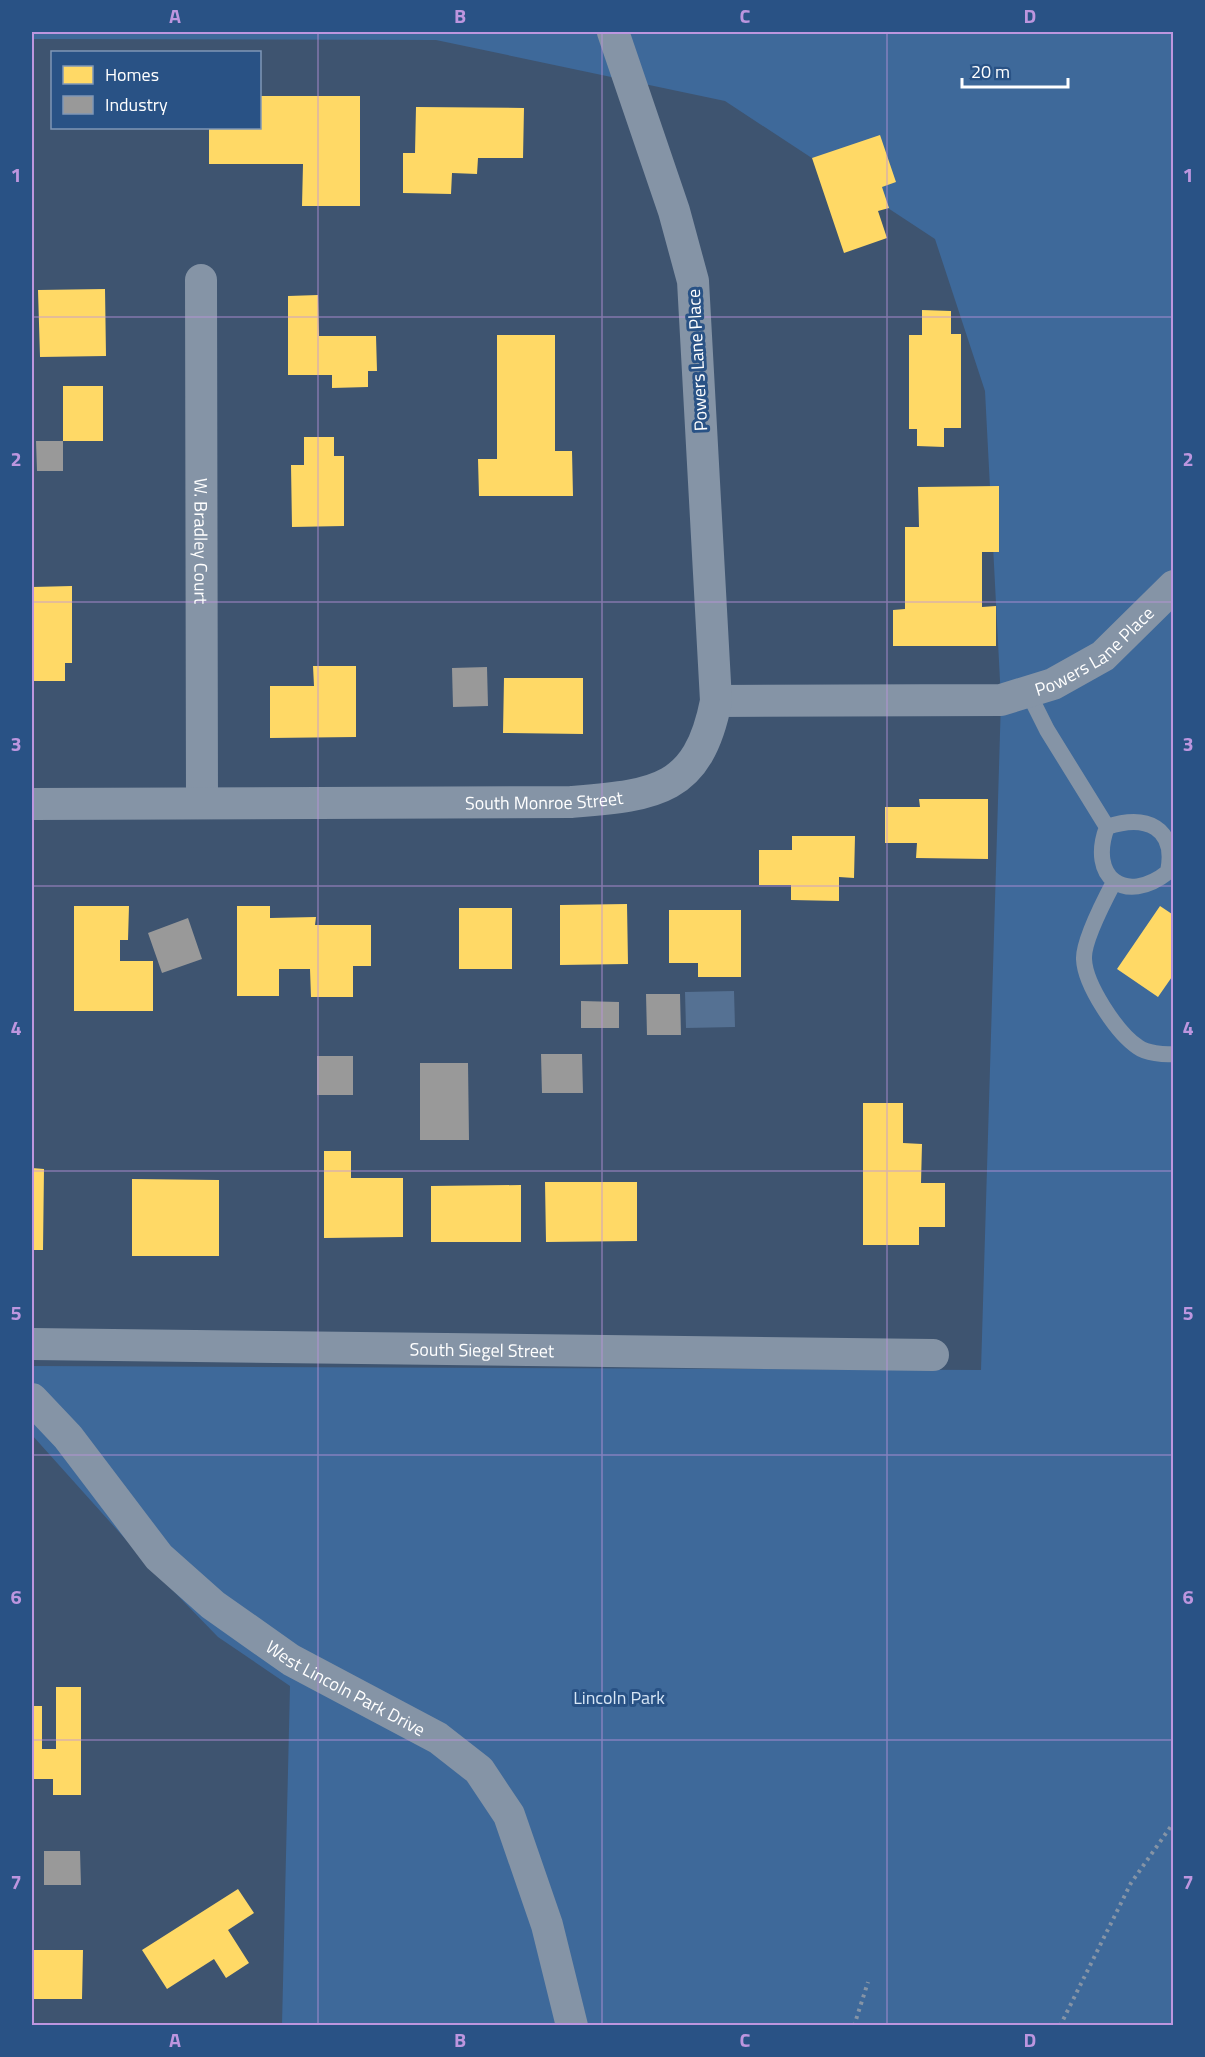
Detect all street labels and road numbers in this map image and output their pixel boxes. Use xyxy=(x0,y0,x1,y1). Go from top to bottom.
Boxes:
street label: Powers Lane Place xyxy=(680,288,714,432)
street label: W. Bradley Court xyxy=(188,478,215,605)
street label: Powers Lane Place xyxy=(1031,600,1160,702)
street label: South Monroe Street xyxy=(465,783,625,816)
street label: South Siegel Street xyxy=(410,1335,555,1364)
street label: West Lincoln Park Drive xyxy=(260,1633,430,1743)

